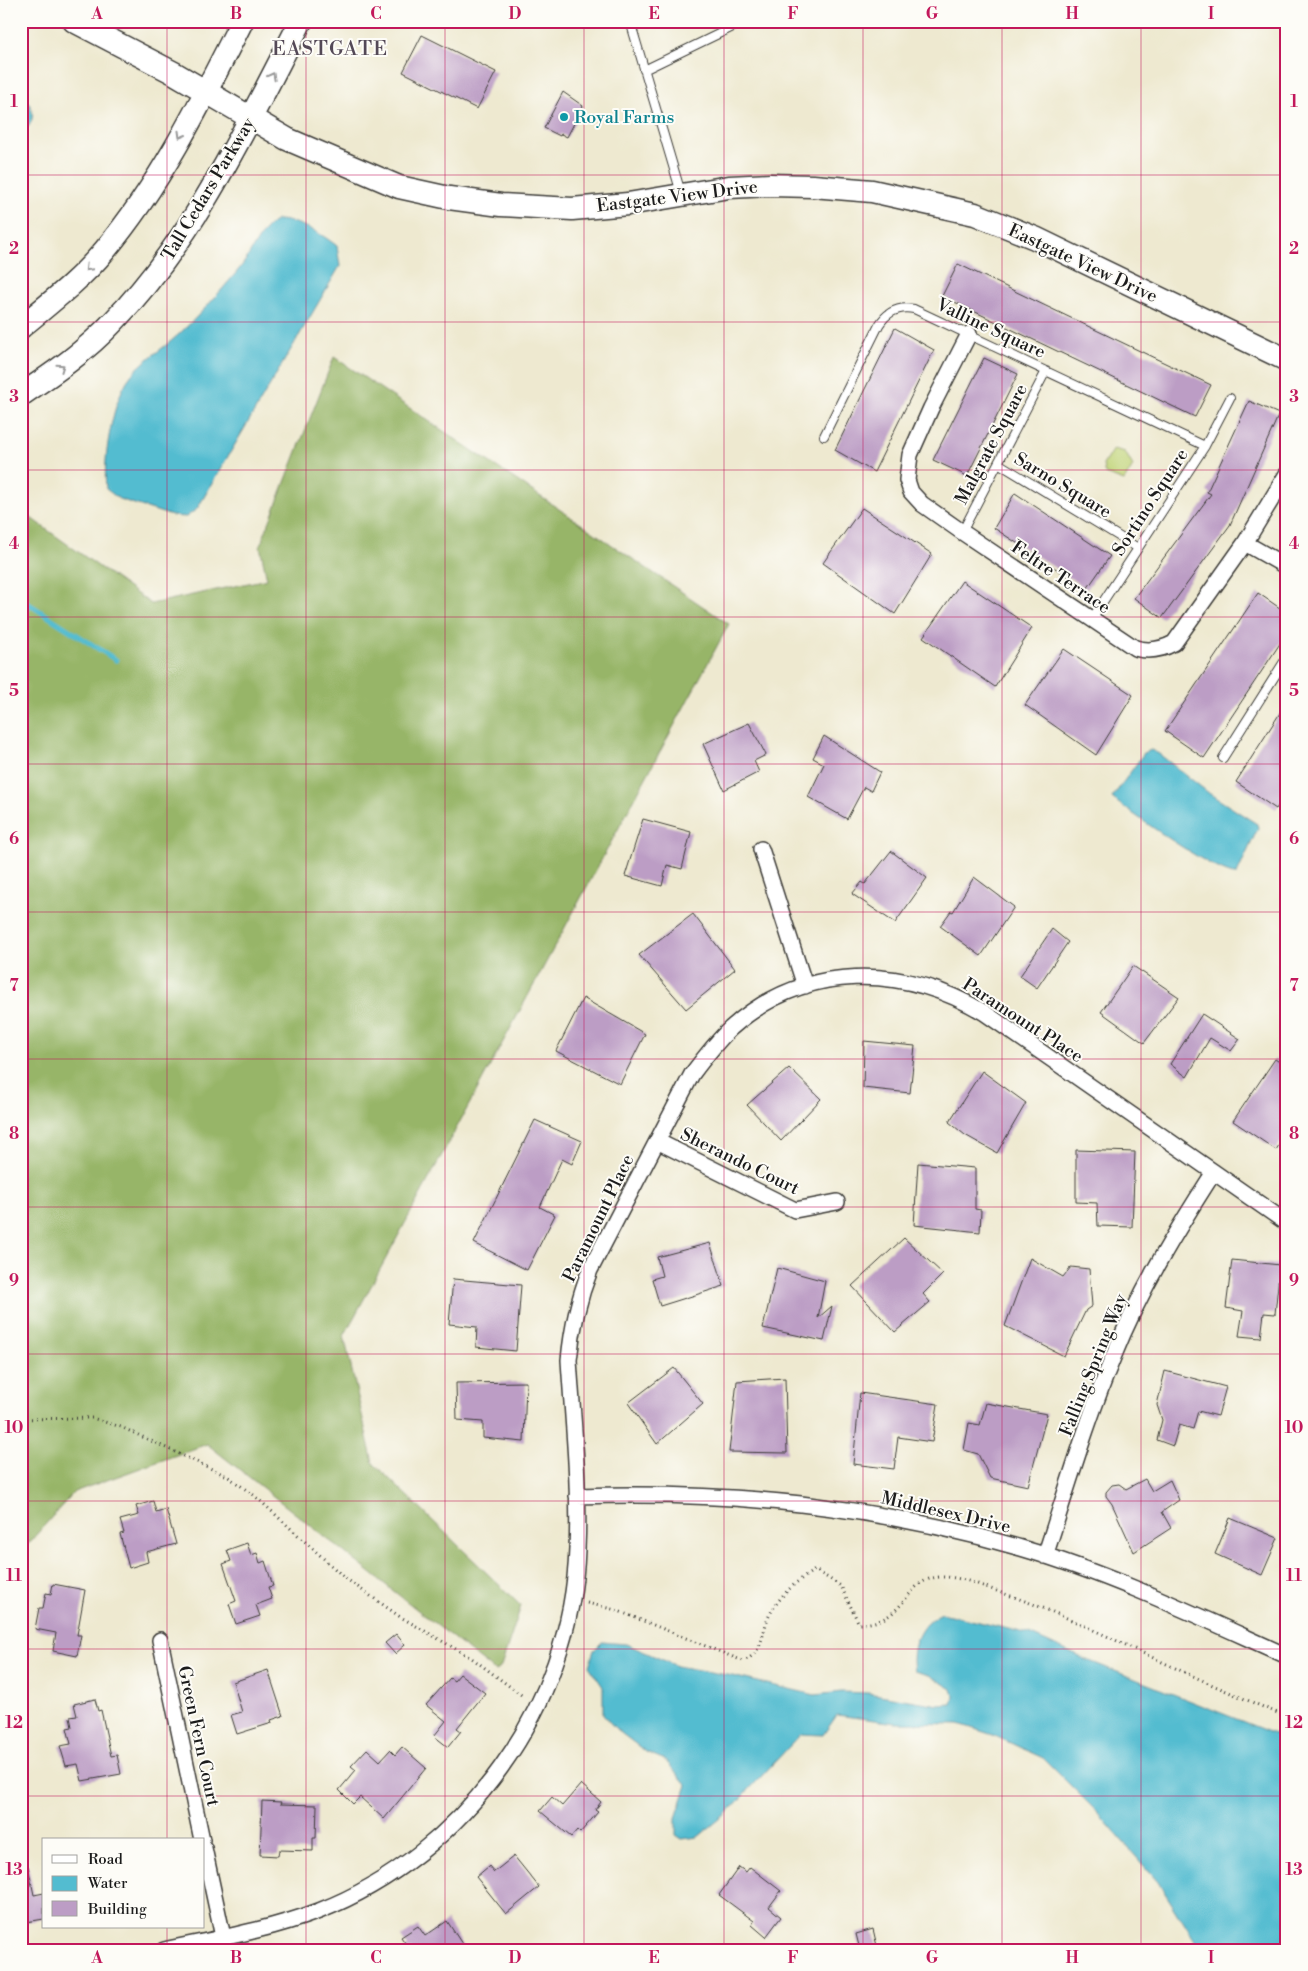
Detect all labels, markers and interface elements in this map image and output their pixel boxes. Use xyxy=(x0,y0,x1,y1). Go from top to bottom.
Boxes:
text: A xyxy=(90,4,103,24)
text: B xyxy=(230,4,242,24)
text: C xyxy=(370,4,382,24)
text: D xyxy=(509,4,522,24)
text: E xyxy=(648,4,660,24)
text: F xyxy=(787,4,799,24)
text: G xyxy=(926,4,939,24)
text: H xyxy=(1065,4,1079,24)
text: I xyxy=(1208,4,1214,24)
district label: EASTGATE xyxy=(272,37,388,62)
one-way arrow xyxy=(266,72,276,81)
text: 1 xyxy=(10,92,18,112)
text: 1 xyxy=(1290,92,1298,112)
place label: Royal Farms xyxy=(574,106,675,129)
marker: Royal Farms xyxy=(558,111,570,123)
street label: Tall Cedars Parkway xyxy=(157,113,260,265)
one-way arrow xyxy=(178,130,188,139)
street label: Eastgate View Drive xyxy=(595,175,759,218)
street label: Eastgate View Drive xyxy=(1004,219,1161,308)
text: 2 xyxy=(9,239,19,259)
text: 2 xyxy=(1289,239,1299,259)
one-way arrow xyxy=(85,262,94,271)
street label: Valline Square xyxy=(931,293,1049,364)
one-way arrow xyxy=(56,364,65,373)
street label: Malgrate Square xyxy=(950,380,1033,509)
text: 3 xyxy=(9,387,19,407)
text: 3 xyxy=(1289,387,1299,407)
street label: Sortino Square xyxy=(1107,444,1194,560)
street label: Sarno Square xyxy=(1010,447,1116,524)
text: 4 xyxy=(9,534,20,554)
text: 4 xyxy=(1289,534,1300,554)
street label: Feltre Terrace xyxy=(1007,536,1115,619)
text: 5 xyxy=(9,681,19,701)
text: 5 xyxy=(1289,681,1299,701)
text: 6 xyxy=(9,829,19,849)
text: 6 xyxy=(1289,829,1299,849)
street label: Paramount Place xyxy=(958,973,1087,1068)
text: 7 xyxy=(9,976,19,996)
text: 7 xyxy=(1289,976,1299,996)
street label: Sherando Court xyxy=(677,1123,803,1200)
text: 8 xyxy=(9,1124,19,1144)
text: 8 xyxy=(1289,1124,1299,1144)
street label: Paramount Place xyxy=(558,1151,639,1286)
text: 9 xyxy=(9,1271,19,1291)
text: 9 xyxy=(1289,1271,1299,1291)
street label: Falling Spring Way xyxy=(1054,1290,1133,1440)
text: 10 xyxy=(5,1418,23,1438)
text: 10 xyxy=(1285,1418,1303,1438)
street label: Middlesex Drive xyxy=(879,1486,1013,1539)
text: 11 xyxy=(6,1566,22,1586)
text: 11 xyxy=(1286,1566,1302,1586)
street label: Green Fern Court xyxy=(172,1664,225,1809)
text: 12 xyxy=(5,1713,23,1733)
text: 12 xyxy=(1285,1713,1303,1733)
legend xyxy=(42,1838,205,1928)
text: Road xyxy=(88,1850,123,1869)
text: 13 xyxy=(5,1860,23,1880)
text: 13 xyxy=(1285,1860,1303,1880)
text: Water xyxy=(87,1874,128,1893)
text: Building xyxy=(87,1900,147,1919)
text: A xyxy=(90,1948,103,1968)
text: B xyxy=(230,1948,242,1968)
text: C xyxy=(370,1948,382,1968)
text: D xyxy=(509,1948,522,1968)
text: E xyxy=(648,1948,660,1968)
text: F xyxy=(787,1948,799,1968)
text: G xyxy=(926,1948,939,1968)
text: H xyxy=(1065,1948,1079,1968)
text: I xyxy=(1208,1948,1214,1968)

